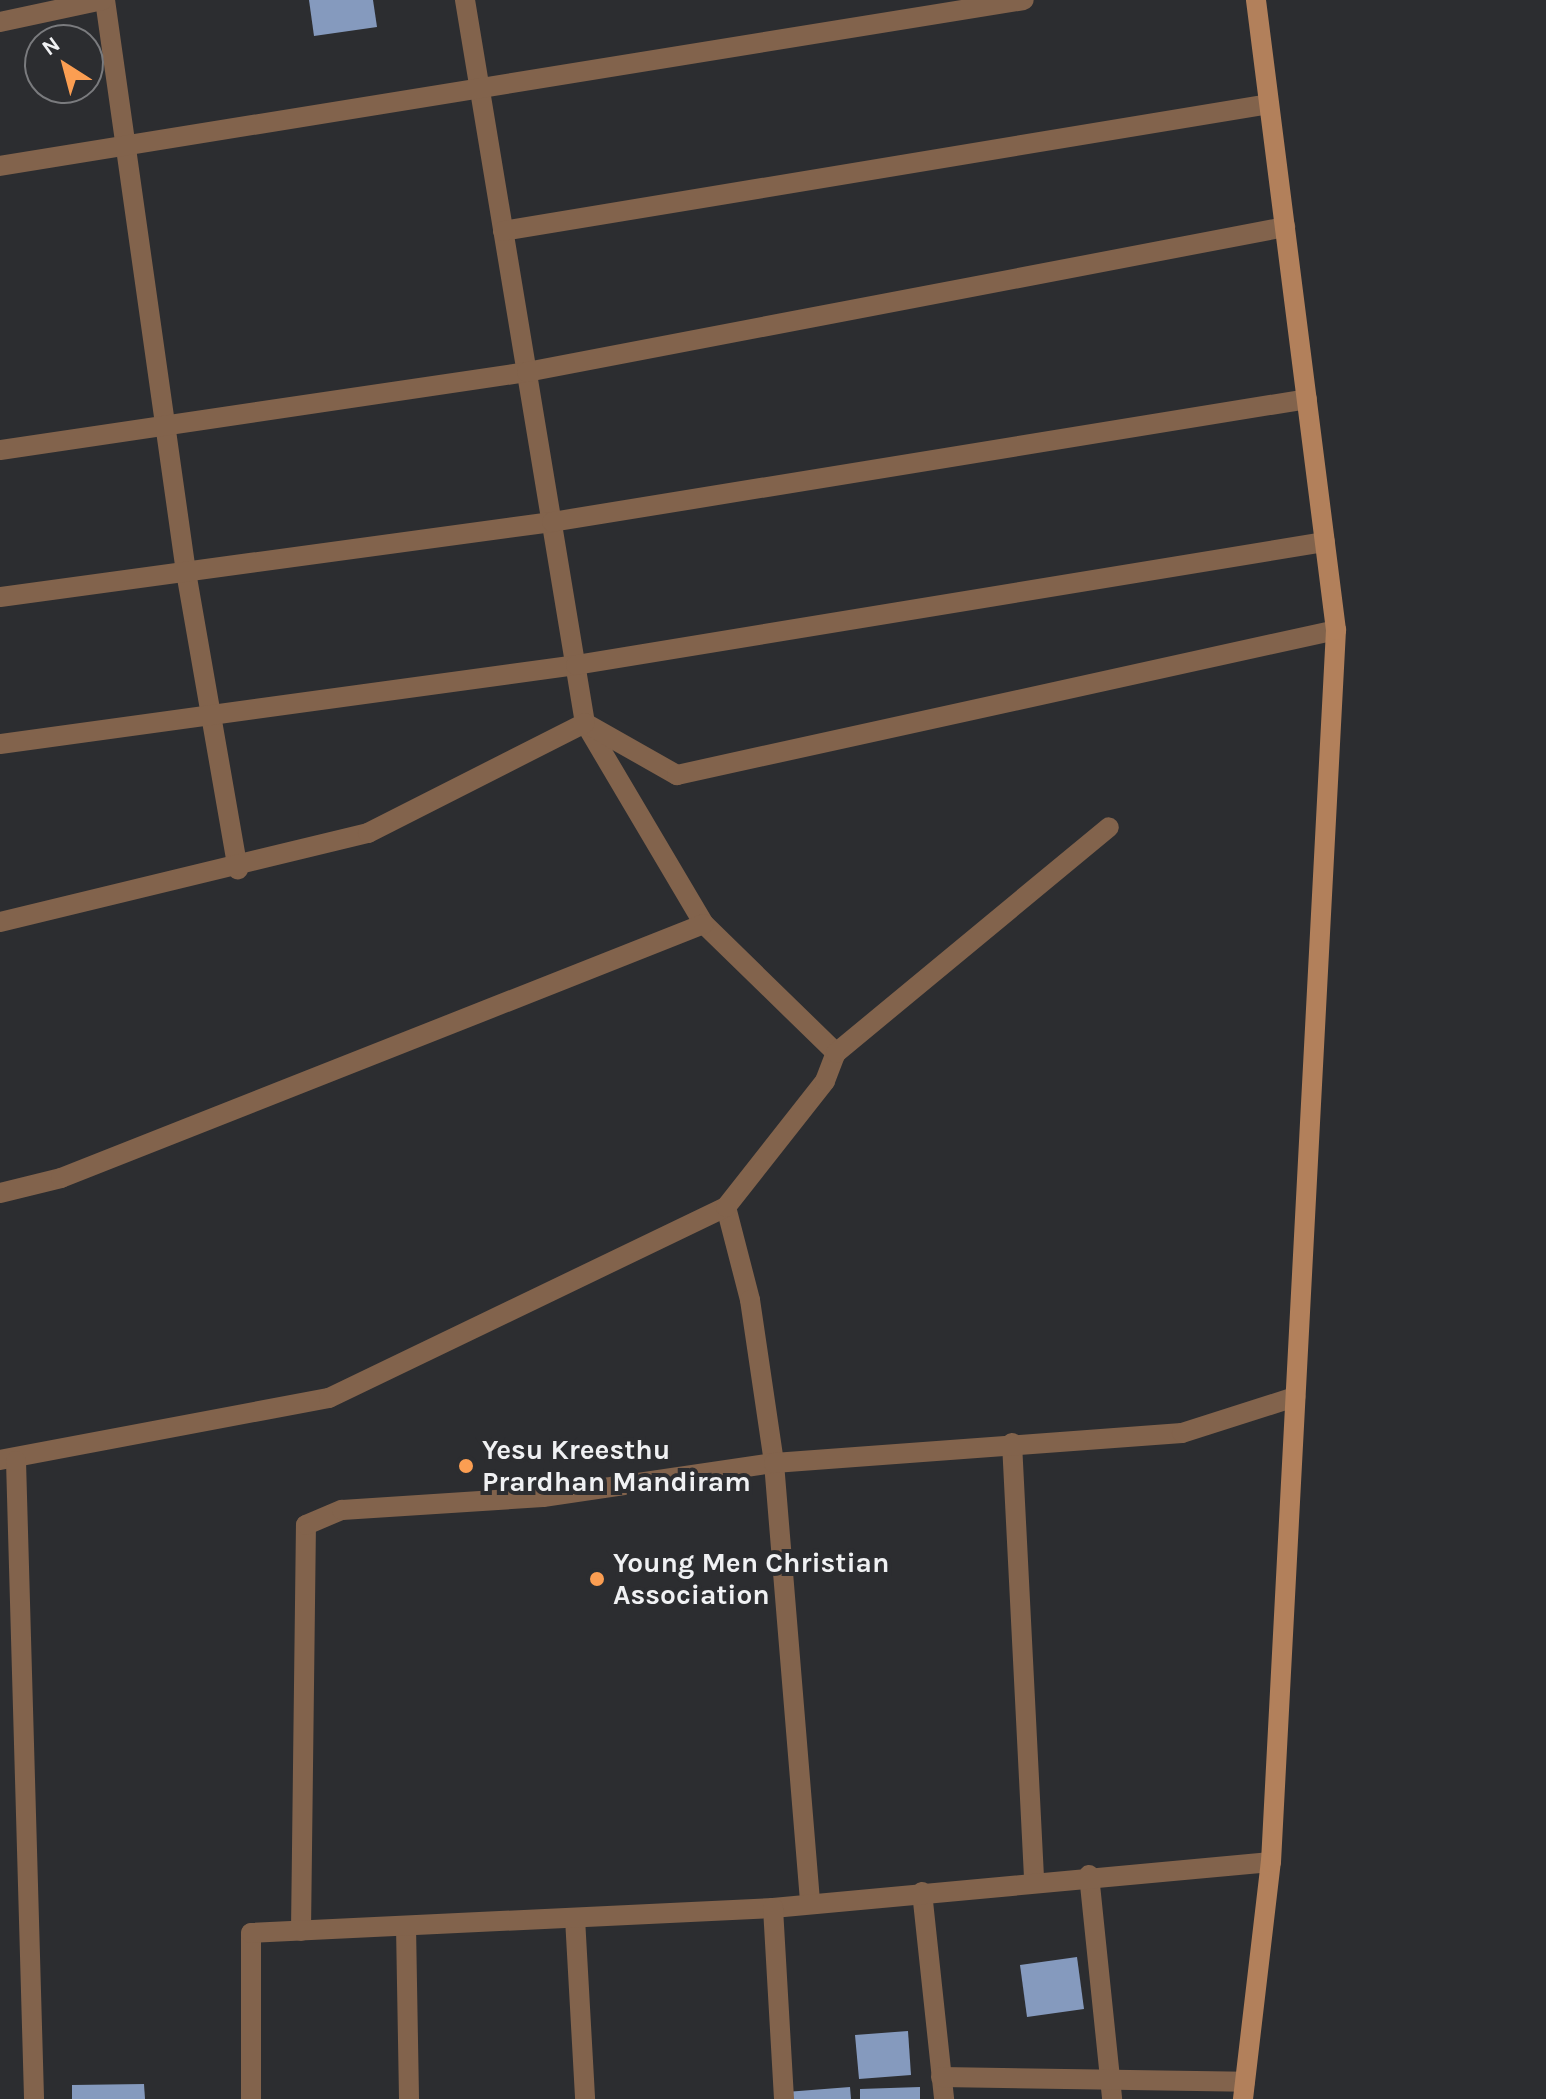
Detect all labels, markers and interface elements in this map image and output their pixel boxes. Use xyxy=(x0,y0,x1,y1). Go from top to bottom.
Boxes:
north arrow xyxy=(24,24,104,104)
text: N xyxy=(37,31,65,61)
place label: Yesu Kreesthu Prardhan Mandiram xyxy=(482,1433,751,1499)
marker: Yesu Kreesthu Prardhan Mandiram xyxy=(457,1457,475,1475)
place label: Young Men Christian Association xyxy=(613,1546,889,1612)
marker: Young Men Christian Association xyxy=(588,1570,606,1588)

